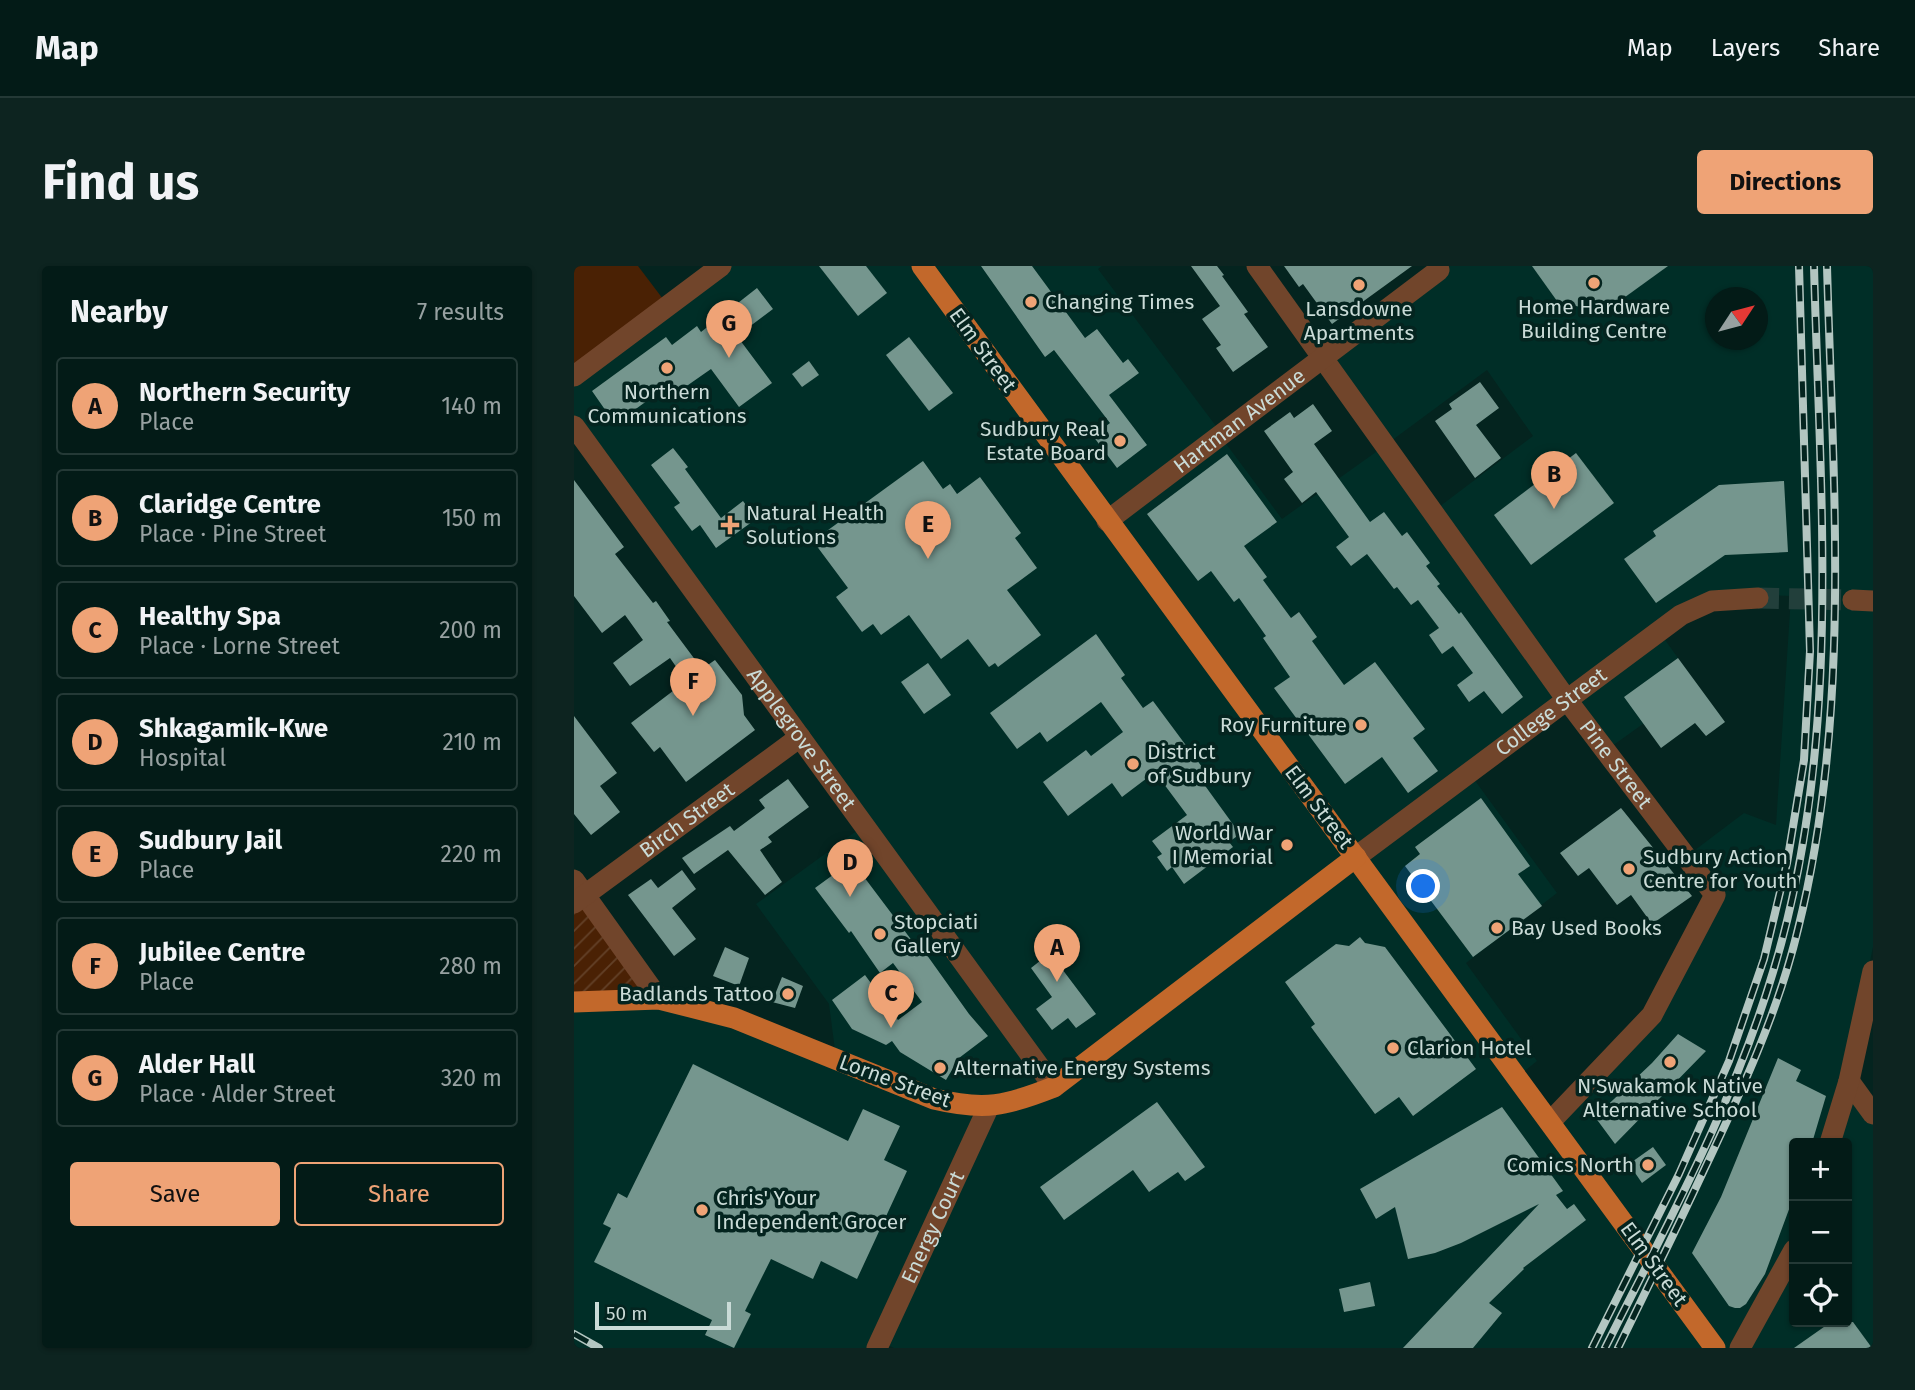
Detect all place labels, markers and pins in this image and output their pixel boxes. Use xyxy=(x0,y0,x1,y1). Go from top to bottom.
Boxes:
marker: Home Hardware Building Centre xyxy=(1586,275,1602,291)
marker: Lansdowne Apartments xyxy=(1351,277,1367,293)
place label: Changing Times xyxy=(1045,289,1194,315)
marker: Changing Times xyxy=(1023,294,1039,310)
place label: Home Hardware Building Centre xyxy=(1518,294,1670,344)
place label: Lansdowne Apartments xyxy=(1304,296,1414,346)
pin: G xyxy=(706,300,752,358)
marker: Northern Communications xyxy=(659,360,675,376)
place label: Northern Communications xyxy=(587,379,747,429)
place label: Sudbury Real Estate Board xyxy=(980,416,1106,466)
marker: Sudbury Real Estate Board xyxy=(1112,433,1128,449)
pin: B xyxy=(1531,451,1577,509)
place label: Natural Health Solutions xyxy=(746,500,885,550)
pin: E xyxy=(905,501,951,559)
marker: Natural Health Solutions xyxy=(720,515,740,535)
pin: F xyxy=(670,658,716,716)
place label: Roy Furniture xyxy=(1220,712,1347,738)
marker: Roy Furniture xyxy=(1353,717,1369,733)
place label: District of Sudbury xyxy=(1147,739,1252,789)
marker: District of Sudbury xyxy=(1125,756,1141,772)
place label: World War I Memorial xyxy=(1172,820,1273,870)
marker: World War I Memorial xyxy=(1279,837,1295,853)
pin: D xyxy=(827,839,873,897)
place label: Sudbury Action Centre for Youth xyxy=(1643,844,1798,894)
marker: Sudbury Action Centre for Youth xyxy=(1621,861,1637,877)
place label: Stopciati Gallery xyxy=(894,909,978,959)
place label: Bay Used Books xyxy=(1511,915,1662,941)
marker: Bay Used Books xyxy=(1489,920,1505,936)
pin: A xyxy=(1034,924,1080,982)
marker: Stopciati Gallery xyxy=(872,926,888,942)
pin: C xyxy=(868,970,914,1028)
place label: Badlands Tattoo xyxy=(619,981,774,1007)
marker: Badlands Tattoo xyxy=(780,986,796,1002)
place label: Clarion Hotel xyxy=(1407,1035,1532,1061)
marker: Clarion Hotel xyxy=(1385,1040,1401,1056)
marker: N'Swakamok Native Alternative School xyxy=(1662,1054,1678,1070)
place label: Alternative Energy Systems xyxy=(954,1055,1211,1081)
marker: Alternative Energy Systems xyxy=(932,1060,948,1076)
place label: N'Swakamok Native Alternative School xyxy=(1577,1073,1763,1123)
place label: Comics North xyxy=(1506,1152,1634,1178)
marker: Comics North xyxy=(1640,1157,1656,1173)
place label: Chris' Your Independent Grocer xyxy=(716,1185,906,1235)
marker: Chris' Your Independent Grocer xyxy=(694,1202,710,1218)

